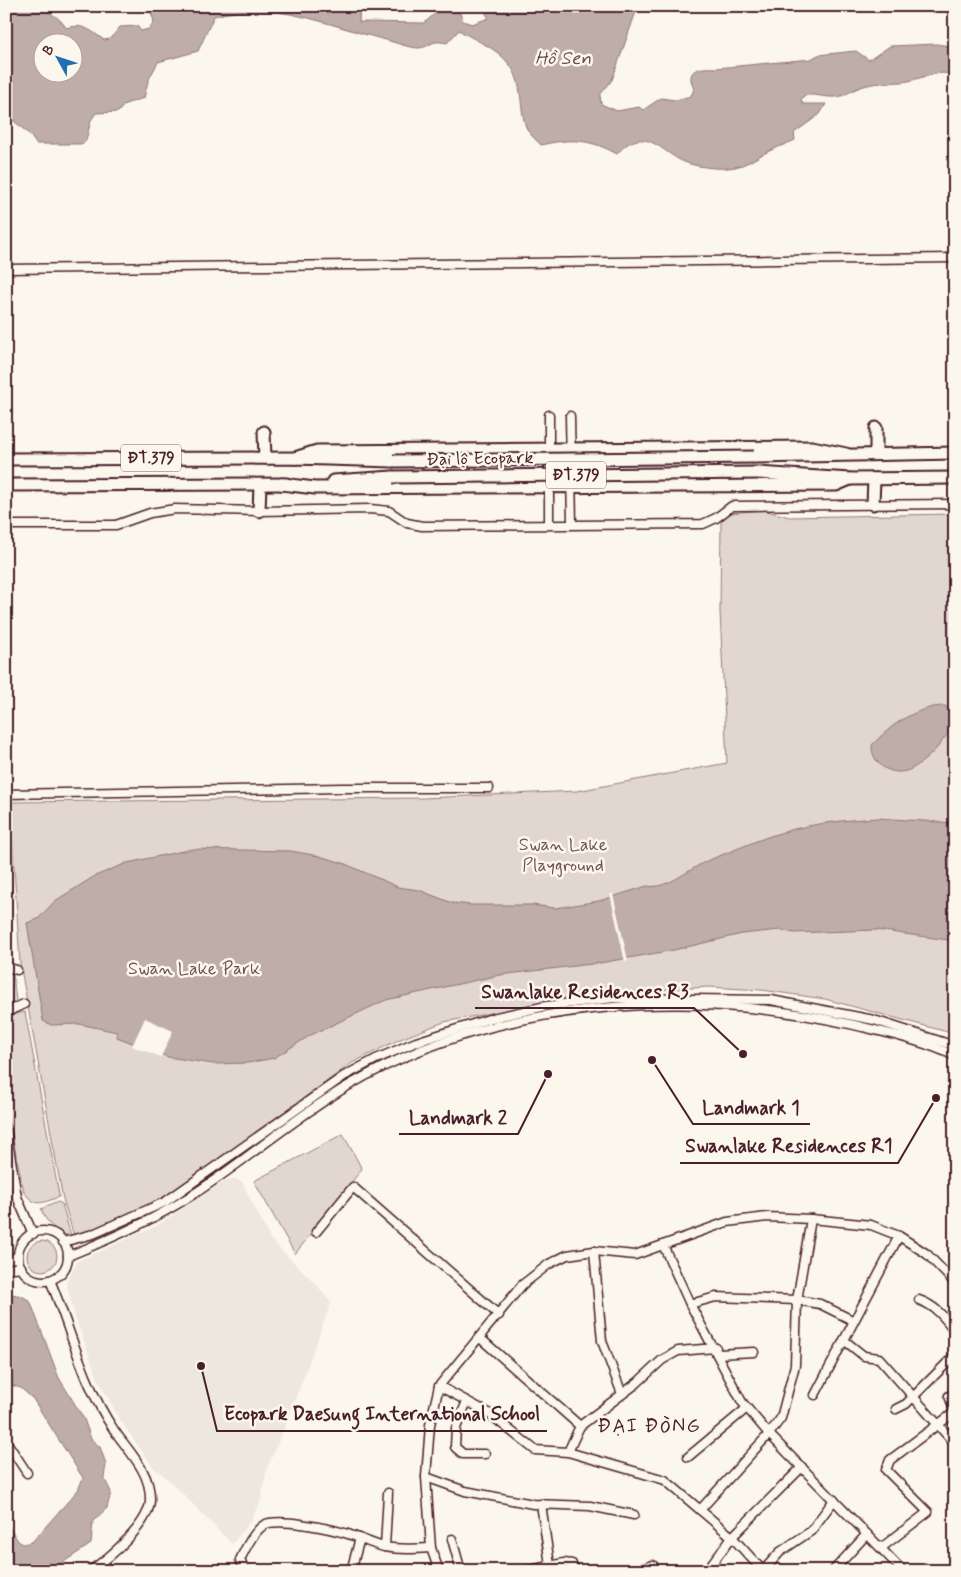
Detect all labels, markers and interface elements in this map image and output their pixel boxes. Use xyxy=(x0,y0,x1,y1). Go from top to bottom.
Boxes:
north arrow xyxy=(32,32,82,82)
text: B xyxy=(39,41,59,59)
water label: Hồ Sen xyxy=(535,46,591,71)
road number: ĐT.379 xyxy=(121,444,181,472)
street label: Đại lộ Ecopark xyxy=(426,446,534,472)
road number: ĐT.379 xyxy=(546,462,606,488)
park label: Swan Lake Playground xyxy=(519,833,607,878)
park label: Swan Lake Park xyxy=(128,957,260,981)
callout: Swanlake Residences R3 xyxy=(475,974,694,1008)
text: Swanlake Residences R3 xyxy=(481,980,689,1005)
callout: Landmark 1 xyxy=(693,1090,810,1124)
text: Landmark 1 xyxy=(702,1096,800,1121)
callout: Landmark 2 xyxy=(399,1100,518,1134)
text: Landmark 2 xyxy=(409,1106,508,1131)
callout: Swanlake Residences R1 xyxy=(680,1129,898,1163)
text: Swanlake Residences R1 xyxy=(685,1134,893,1159)
callout: Ecopark Daesung International School xyxy=(217,1397,547,1431)
text: Ecopark Daesung International School xyxy=(224,1402,540,1430)
district label: ĐẠI ĐÒNG xyxy=(597,1413,701,1440)

